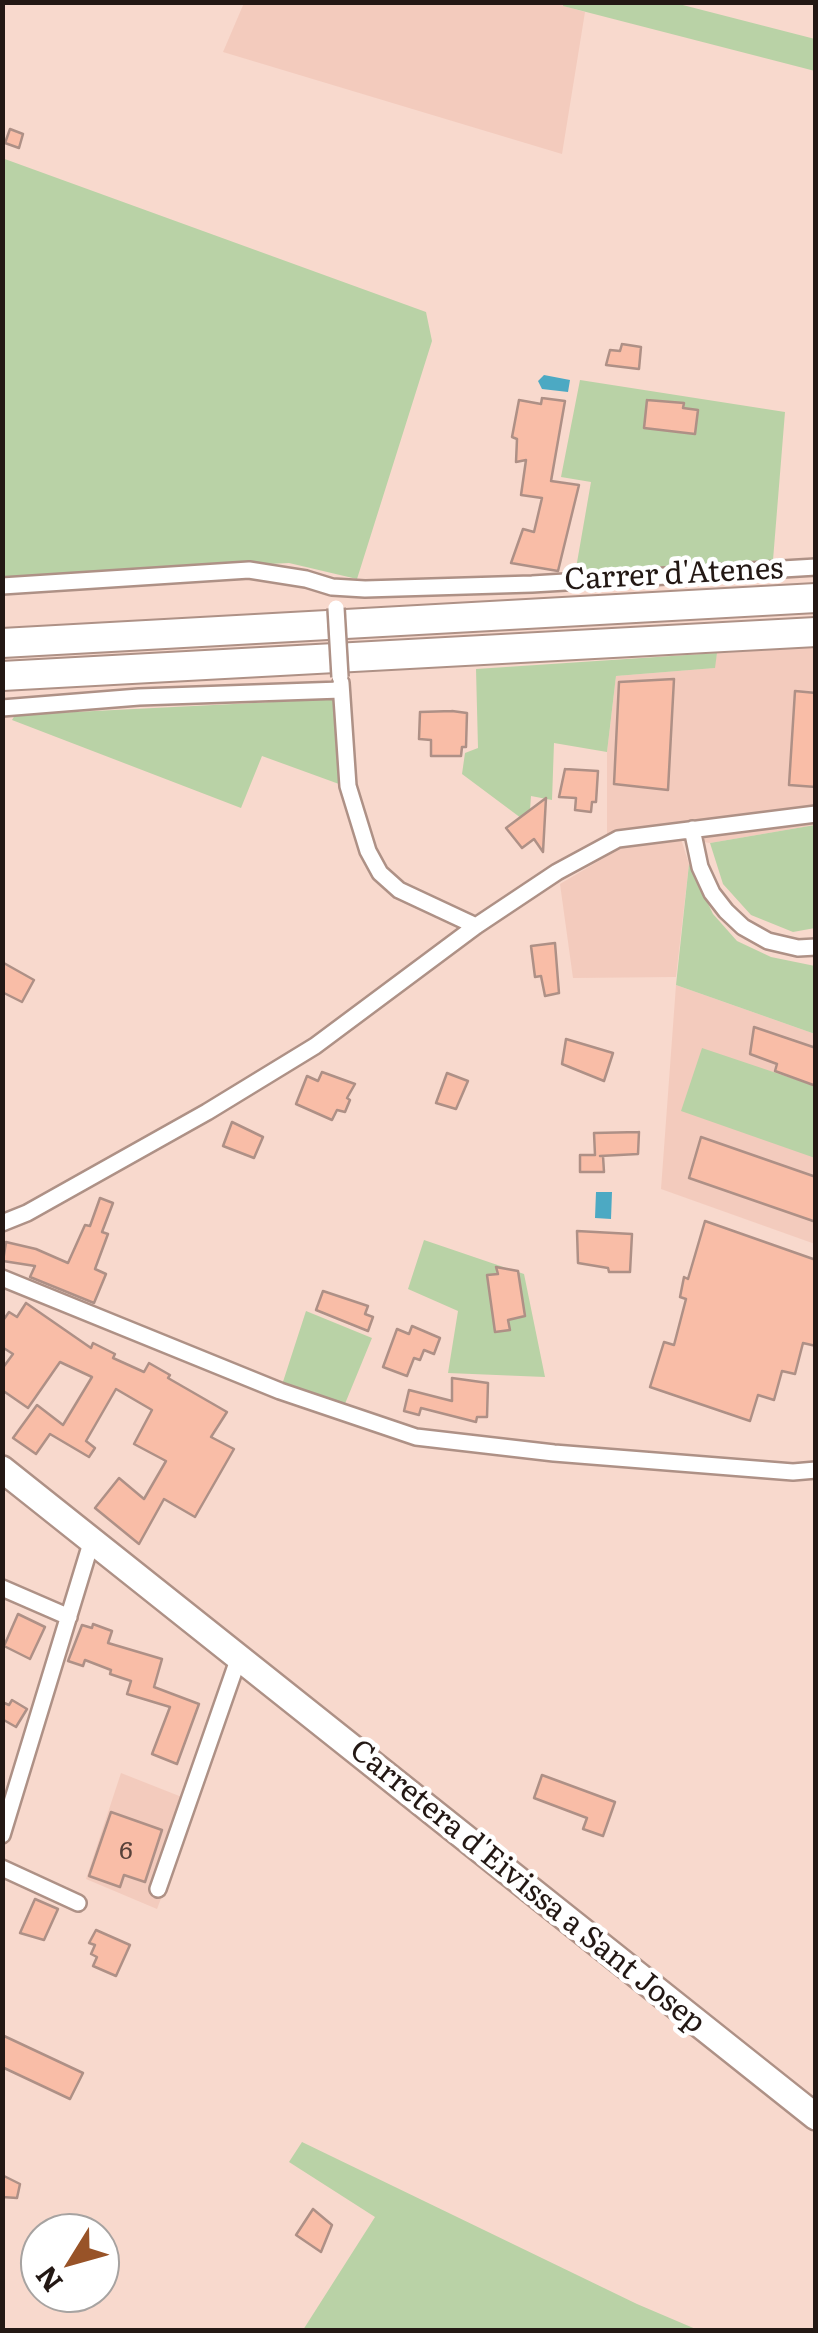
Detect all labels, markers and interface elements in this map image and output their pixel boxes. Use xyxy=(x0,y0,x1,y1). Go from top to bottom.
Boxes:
street label: Carrer d'Atenes xyxy=(564,551,784,599)
street label: Carretera d'Eivissa a Sant Josep xyxy=(342,1732,712,2042)
house number: 6 xyxy=(119,1837,133,1867)
north arrow xyxy=(20,2213,120,2313)
text: N xyxy=(24,2258,71,2302)

